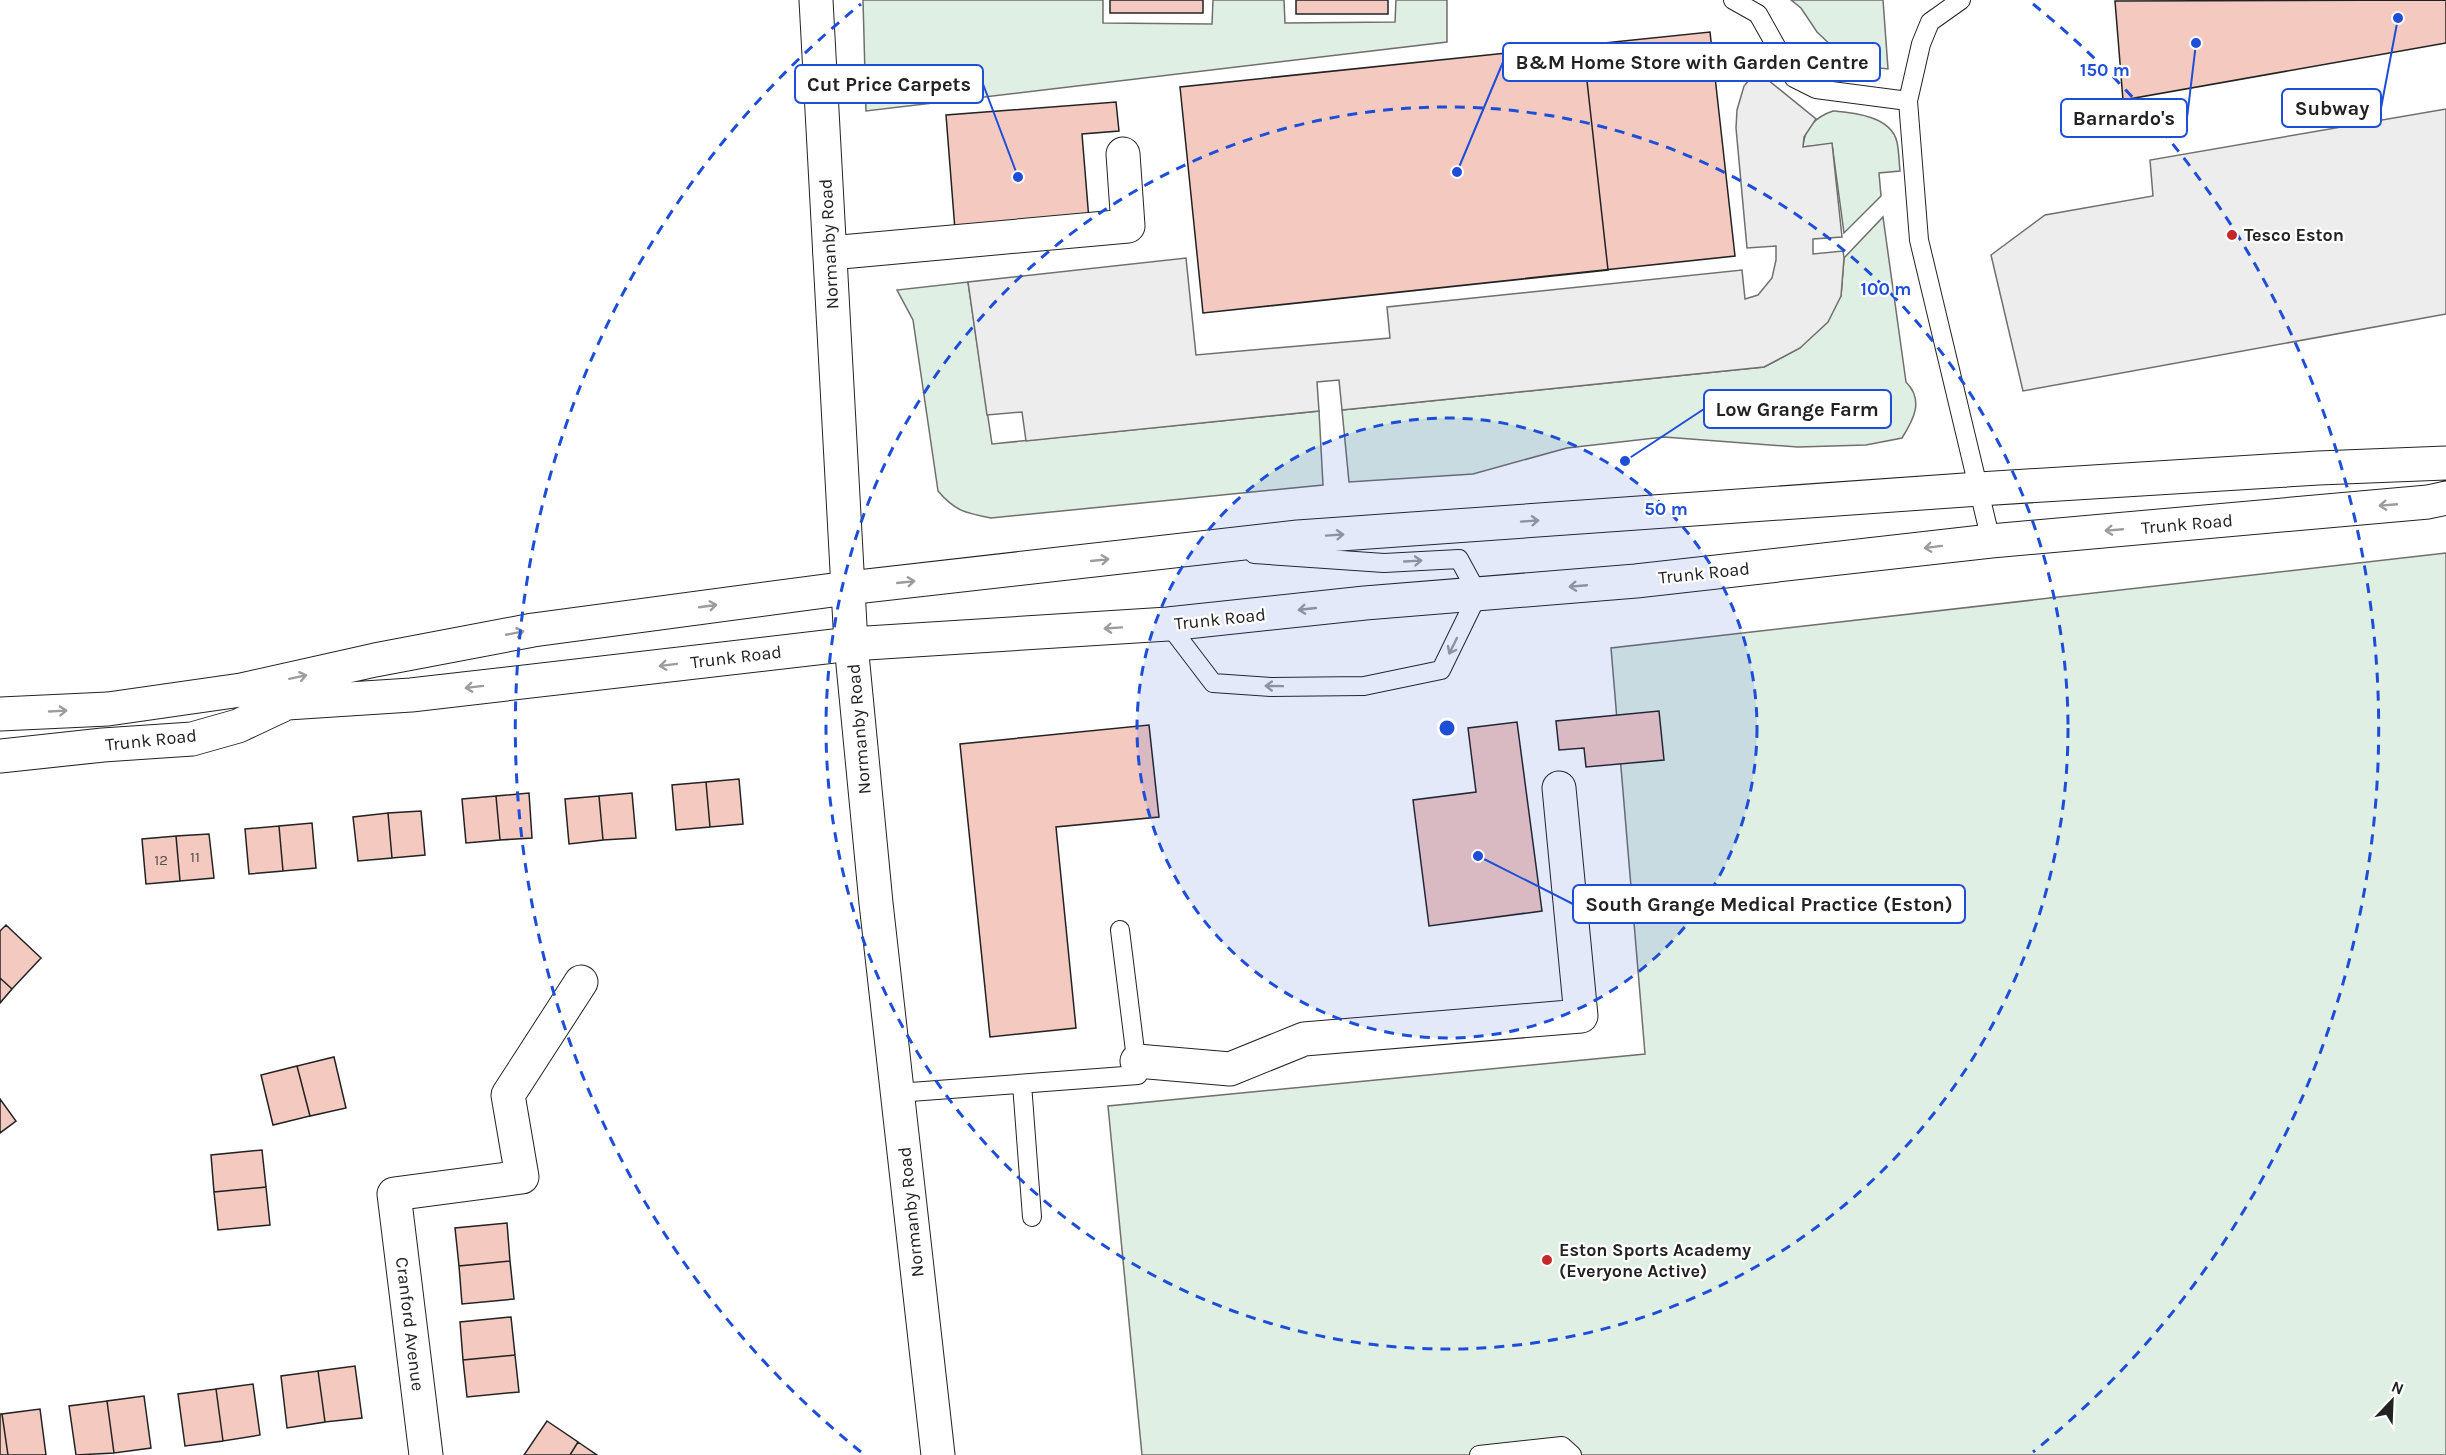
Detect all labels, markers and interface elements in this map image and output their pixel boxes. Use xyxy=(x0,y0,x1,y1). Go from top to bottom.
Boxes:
callout: B&M Home Store with Garden Centre xyxy=(1503,43,1880,81)
text: B&M Home Store with Garden Centre xyxy=(1515,51,1869,74)
text: 150 m xyxy=(2080,59,2130,81)
callout: Cut Price Carpets xyxy=(795,65,983,103)
text: Cut Price Carpets xyxy=(807,73,971,96)
callout: Subway xyxy=(2282,89,2381,127)
text: Subway xyxy=(2295,97,2369,120)
callout: Barnardo's xyxy=(2061,99,2187,137)
text: Barnardo's xyxy=(2073,107,2175,130)
street label: Normanby Road xyxy=(815,178,843,310)
place label: Tesco Eston xyxy=(2244,224,2344,246)
marker: Tesco Eston xyxy=(2225,228,2239,242)
text: 100 m xyxy=(1861,278,1911,300)
callout: Low Grange Farm xyxy=(1704,390,1891,428)
text: Low Grange Farm xyxy=(1715,398,1879,421)
text: 50 m xyxy=(1644,498,1688,520)
one-way arrow xyxy=(2379,500,2399,511)
street label: Trunk Road xyxy=(2140,509,2234,539)
one-way arrow xyxy=(1519,515,1539,526)
one-way arrow xyxy=(2104,525,2124,536)
one-way arrow xyxy=(1325,529,1345,540)
one-way arrow xyxy=(1924,542,1944,553)
one-way arrow xyxy=(1089,554,1109,565)
one-way arrow xyxy=(1403,556,1423,567)
street label: Trunk Road xyxy=(1657,557,1751,589)
one-way arrow xyxy=(896,576,915,587)
one-way arrow xyxy=(1568,581,1588,592)
one-way arrow xyxy=(698,601,718,612)
street label: Trunk Road xyxy=(1173,603,1267,635)
one-way arrow xyxy=(1297,604,1317,615)
one-way arrow xyxy=(1103,623,1123,634)
one-way arrow xyxy=(505,627,525,638)
one-way arrow xyxy=(1446,637,1458,655)
street label: Trunk Road xyxy=(689,640,783,674)
one-way arrow xyxy=(658,660,678,671)
street label: Normanby Road xyxy=(842,663,876,795)
one-way arrow xyxy=(288,671,307,683)
one-way arrow xyxy=(1265,681,1285,692)
one-way arrow xyxy=(465,682,484,693)
one-way arrow xyxy=(48,706,68,717)
centre of rings xyxy=(1437,718,1457,738)
street label: Trunk Road xyxy=(104,724,198,756)
house number: 11 xyxy=(190,848,200,866)
house number: 12 xyxy=(154,851,168,869)
callout: South Grange Medical Practice (Eston) xyxy=(1573,885,1965,923)
text: South Grange Medical Practice (Eston) xyxy=(1585,893,1953,916)
street label: Normanby Road xyxy=(893,1146,929,1278)
place label: Eston Sports Academy (Everyone Active) xyxy=(1559,1239,1751,1282)
marker: Eston Sports Academy (Everyone Active) xyxy=(1540,1253,1554,1267)
street label: Cranford Avenue xyxy=(391,1256,429,1392)
north arrow xyxy=(2362,1371,2422,1431)
text: N xyxy=(2389,1377,2407,1399)

